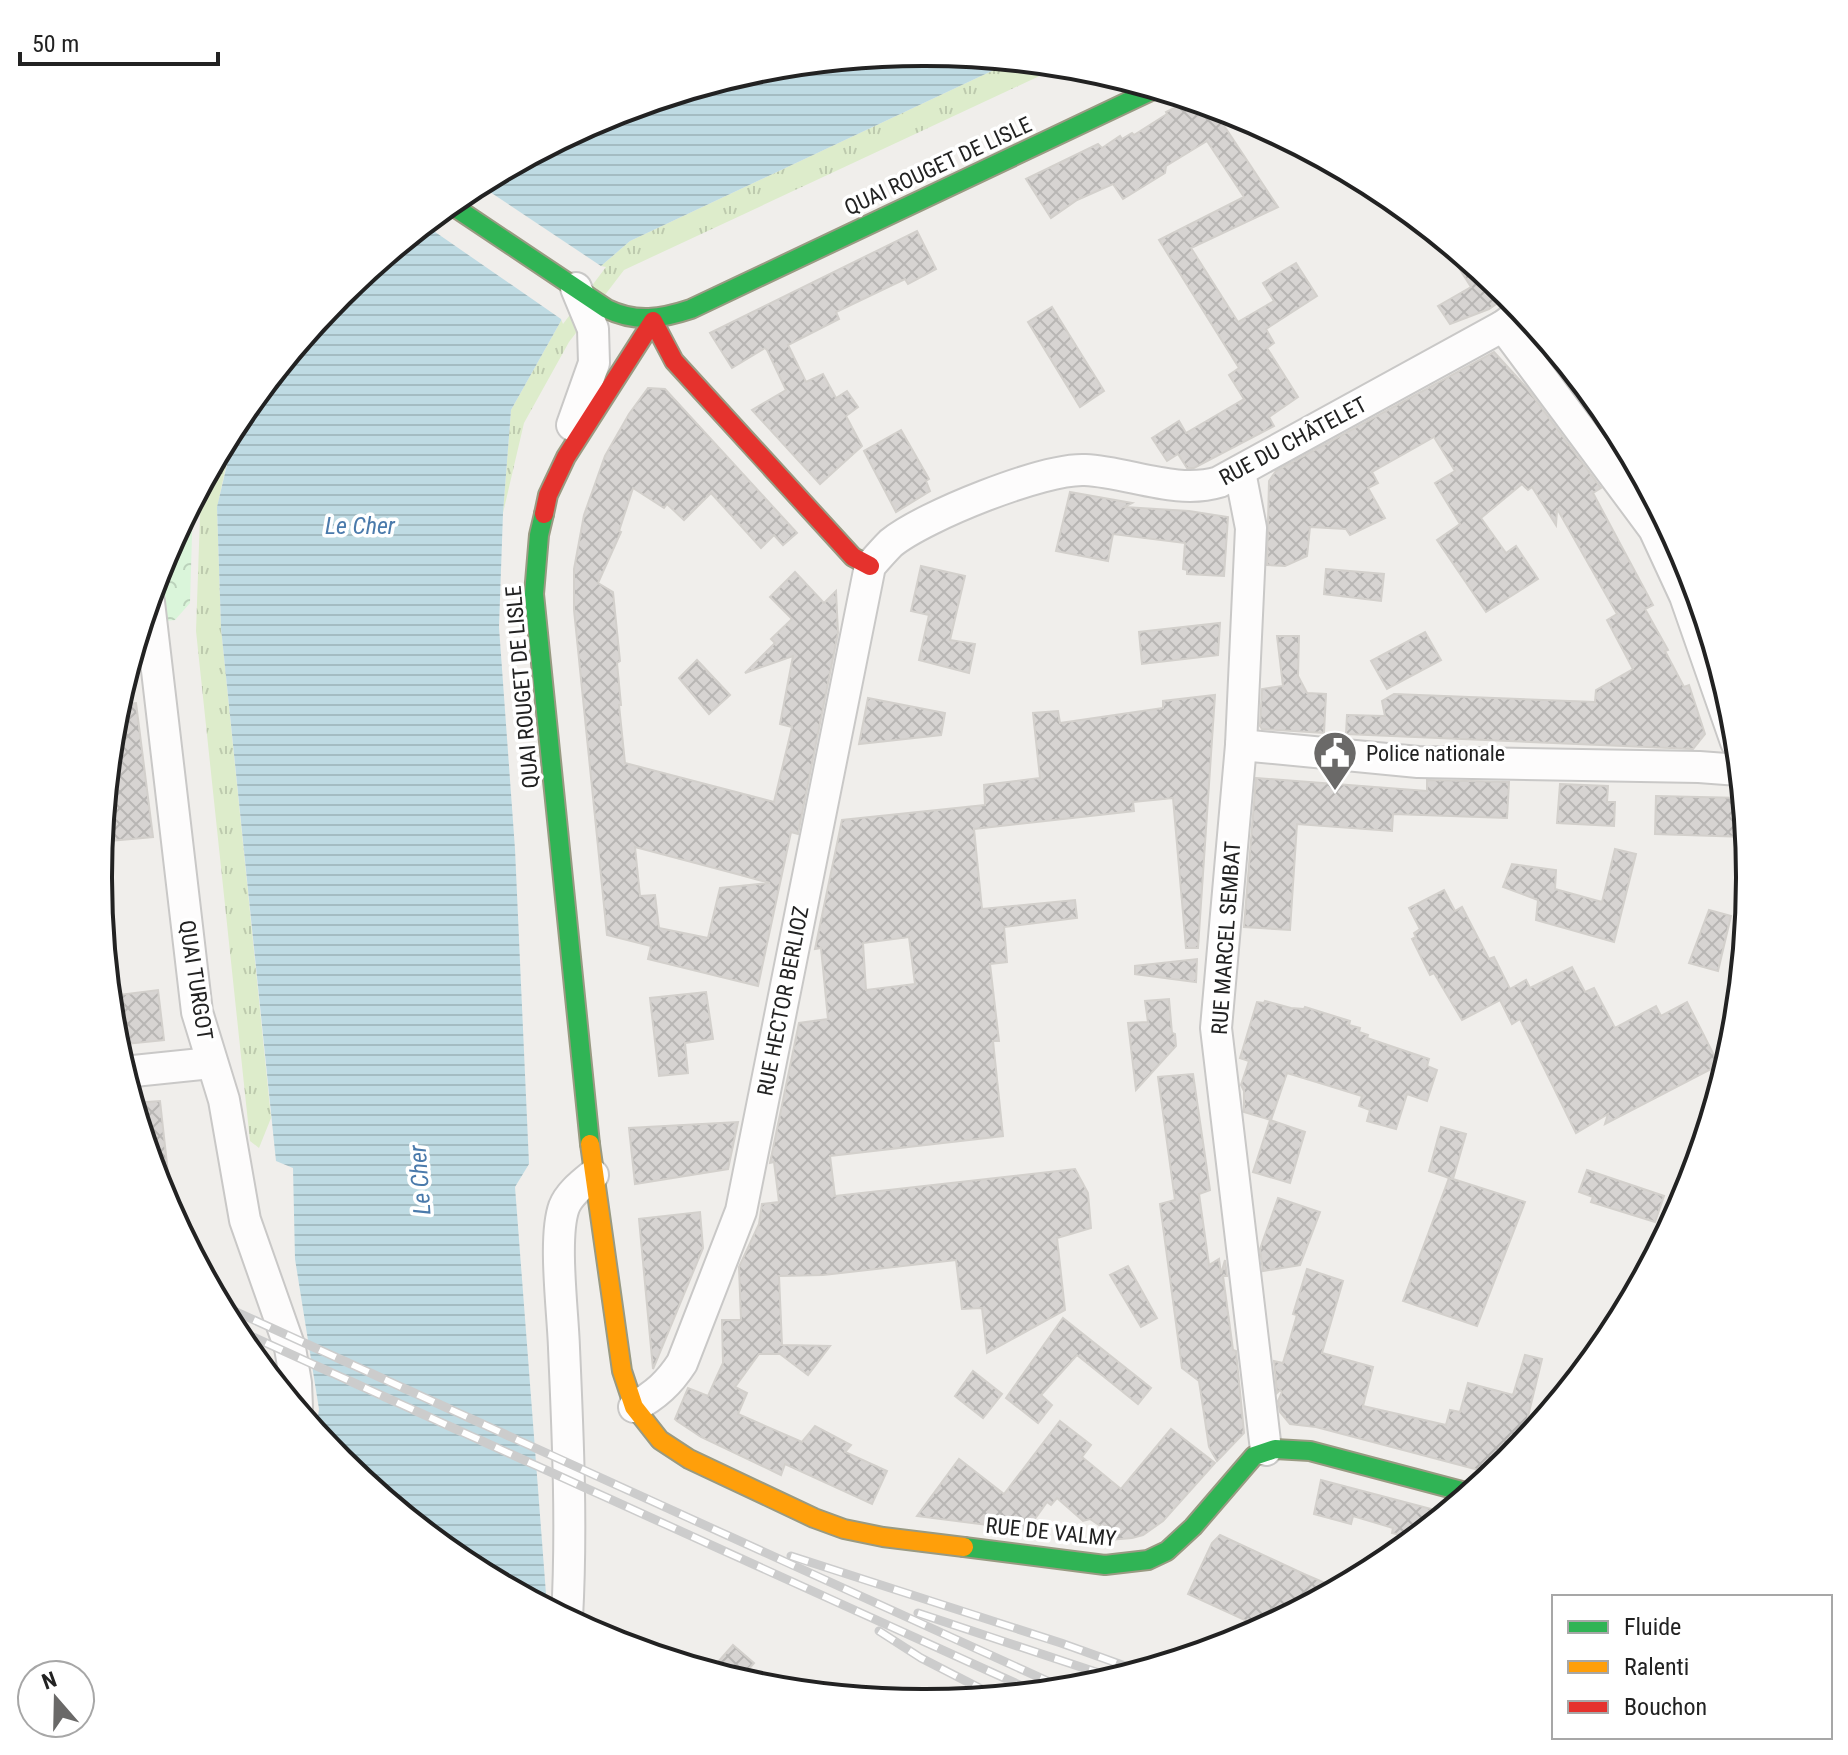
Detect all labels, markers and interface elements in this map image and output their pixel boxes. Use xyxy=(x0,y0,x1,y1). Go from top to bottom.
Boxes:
scale bar xyxy=(20,16,218,66)
text: 50 m xyxy=(32,30,79,58)
street label: QUAI ROUGET DE LISLE xyxy=(841,112,1035,220)
street label: RUE DU CHÂTELET xyxy=(1215,392,1371,490)
water label: Le Cher xyxy=(325,512,396,540)
street label: QUAI ROUGET DE LISLE xyxy=(501,585,543,789)
public building icon: Police nationale xyxy=(1311,729,1359,792)
place label: Police nationale xyxy=(1366,741,1505,766)
street label: RUE MARCEL SEMBAT xyxy=(1207,840,1245,1036)
street label: RUE HECTOR BERLIOZ xyxy=(752,904,814,1098)
street label: QUAI TURGOT xyxy=(174,918,218,1042)
water label: Le Cher xyxy=(404,1143,436,1216)
street label: RUE DE VALMY xyxy=(984,1513,1118,1551)
legend xyxy=(1552,1595,1832,1739)
text: Fluide xyxy=(1624,1613,1681,1641)
text: Ralenti xyxy=(1624,1653,1689,1681)
north arrow xyxy=(16,1659,96,1739)
text: N xyxy=(39,1667,60,1695)
text: Bouchon xyxy=(1624,1693,1707,1721)

